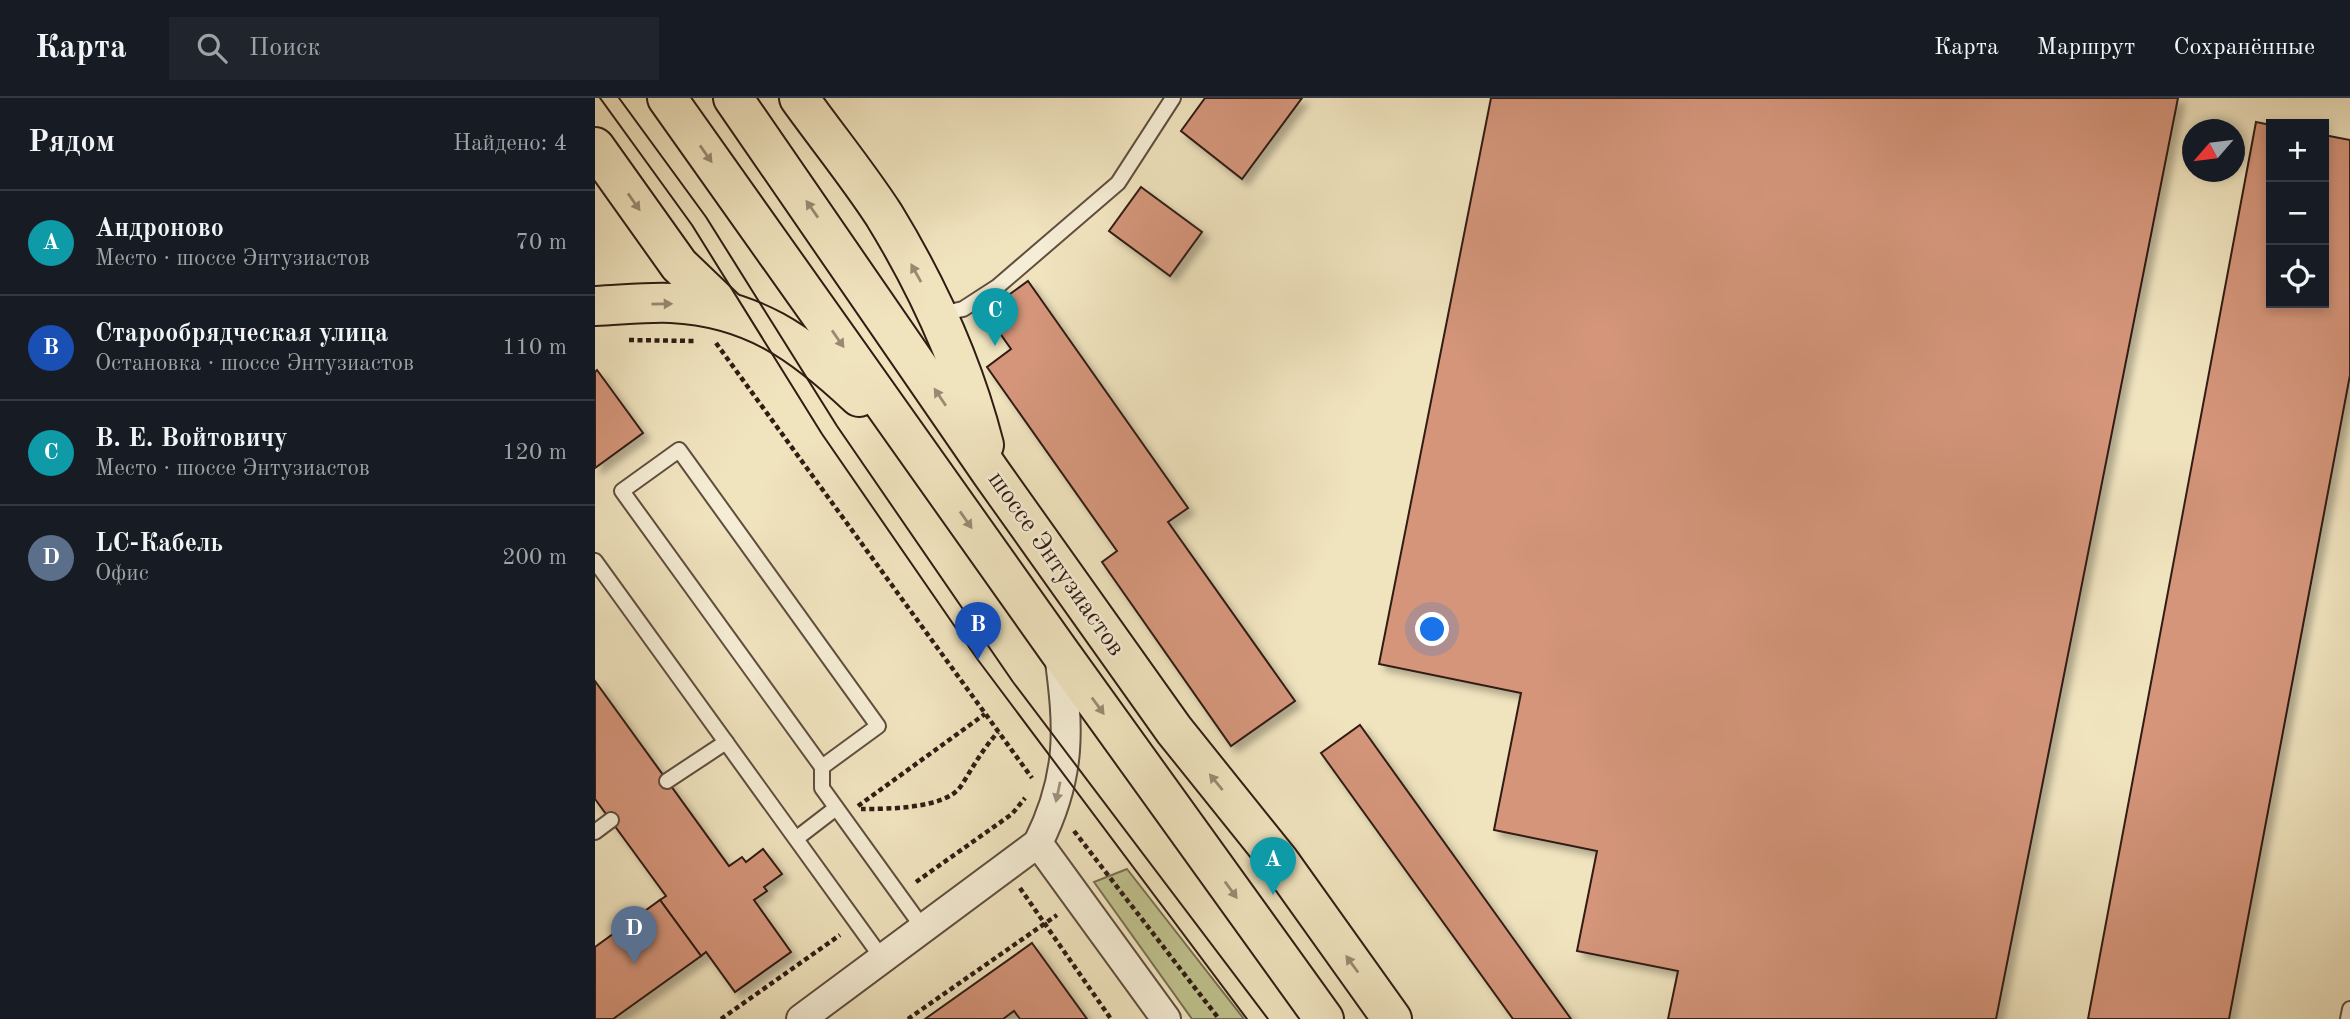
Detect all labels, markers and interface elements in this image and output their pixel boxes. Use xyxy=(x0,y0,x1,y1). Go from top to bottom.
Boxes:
search box xyxy=(169,17,659,80)
icon: search xyxy=(193,29,231,67)
text: Карта xyxy=(35,32,127,65)
text: Поиск xyxy=(249,35,321,61)
text: Карта xyxy=(1934,36,1999,60)
text: Маршрут xyxy=(2037,36,2135,60)
text: Сохранённые xyxy=(2173,36,2315,60)
north arrow xyxy=(2182,119,2245,182)
map controls xyxy=(2266,119,2329,308)
button: + xyxy=(2266,119,2329,182)
text: Рядом xyxy=(28,128,115,158)
text: Найдено: 4 xyxy=(453,132,567,155)
one-way arrow xyxy=(699,145,713,163)
button: − xyxy=(2266,182,2329,245)
one-way arrow xyxy=(627,193,641,211)
one-way arrow xyxy=(805,200,819,218)
text: Андроново xyxy=(95,216,224,242)
text: A xyxy=(42,231,60,254)
text: 70 m xyxy=(516,231,567,254)
button: locate xyxy=(2266,245,2329,308)
text: Место · шоссе Энтузиастов xyxy=(95,247,370,270)
one-way arrow xyxy=(910,264,922,283)
pin: C xyxy=(972,288,1018,346)
one-way arrow xyxy=(651,298,673,310)
text: Старообрядческая улица xyxy=(95,321,388,347)
one-way arrow xyxy=(831,330,845,348)
text: B xyxy=(43,336,59,359)
text: 110 m xyxy=(502,336,567,359)
text: Остановка · шоссе Энтузиастов xyxy=(95,352,414,375)
one-way arrow xyxy=(933,388,947,406)
text: В. Е. Войтовичу xyxy=(95,426,288,452)
text: C xyxy=(43,441,59,464)
text: 120 m xyxy=(502,441,567,464)
text: Место · шоссе Энтузиастов xyxy=(95,457,370,480)
street label: шоссе Энтузиастов xyxy=(983,467,1129,661)
one-way arrow xyxy=(959,511,973,529)
text: LC-Кабель xyxy=(95,531,223,557)
text: D xyxy=(42,546,60,569)
text: 200 m xyxy=(502,546,567,569)
text: Офис xyxy=(95,562,149,585)
pin: B xyxy=(955,602,1001,660)
your location xyxy=(1415,612,1449,646)
one-way arrow xyxy=(1091,697,1105,715)
one-way arrow xyxy=(1208,773,1223,791)
one-way arrow xyxy=(1053,781,1064,803)
pin: A xyxy=(1250,837,1296,895)
one-way arrow xyxy=(1224,881,1238,899)
pin: D xyxy=(611,906,657,964)
one-way arrow xyxy=(1345,955,1360,973)

